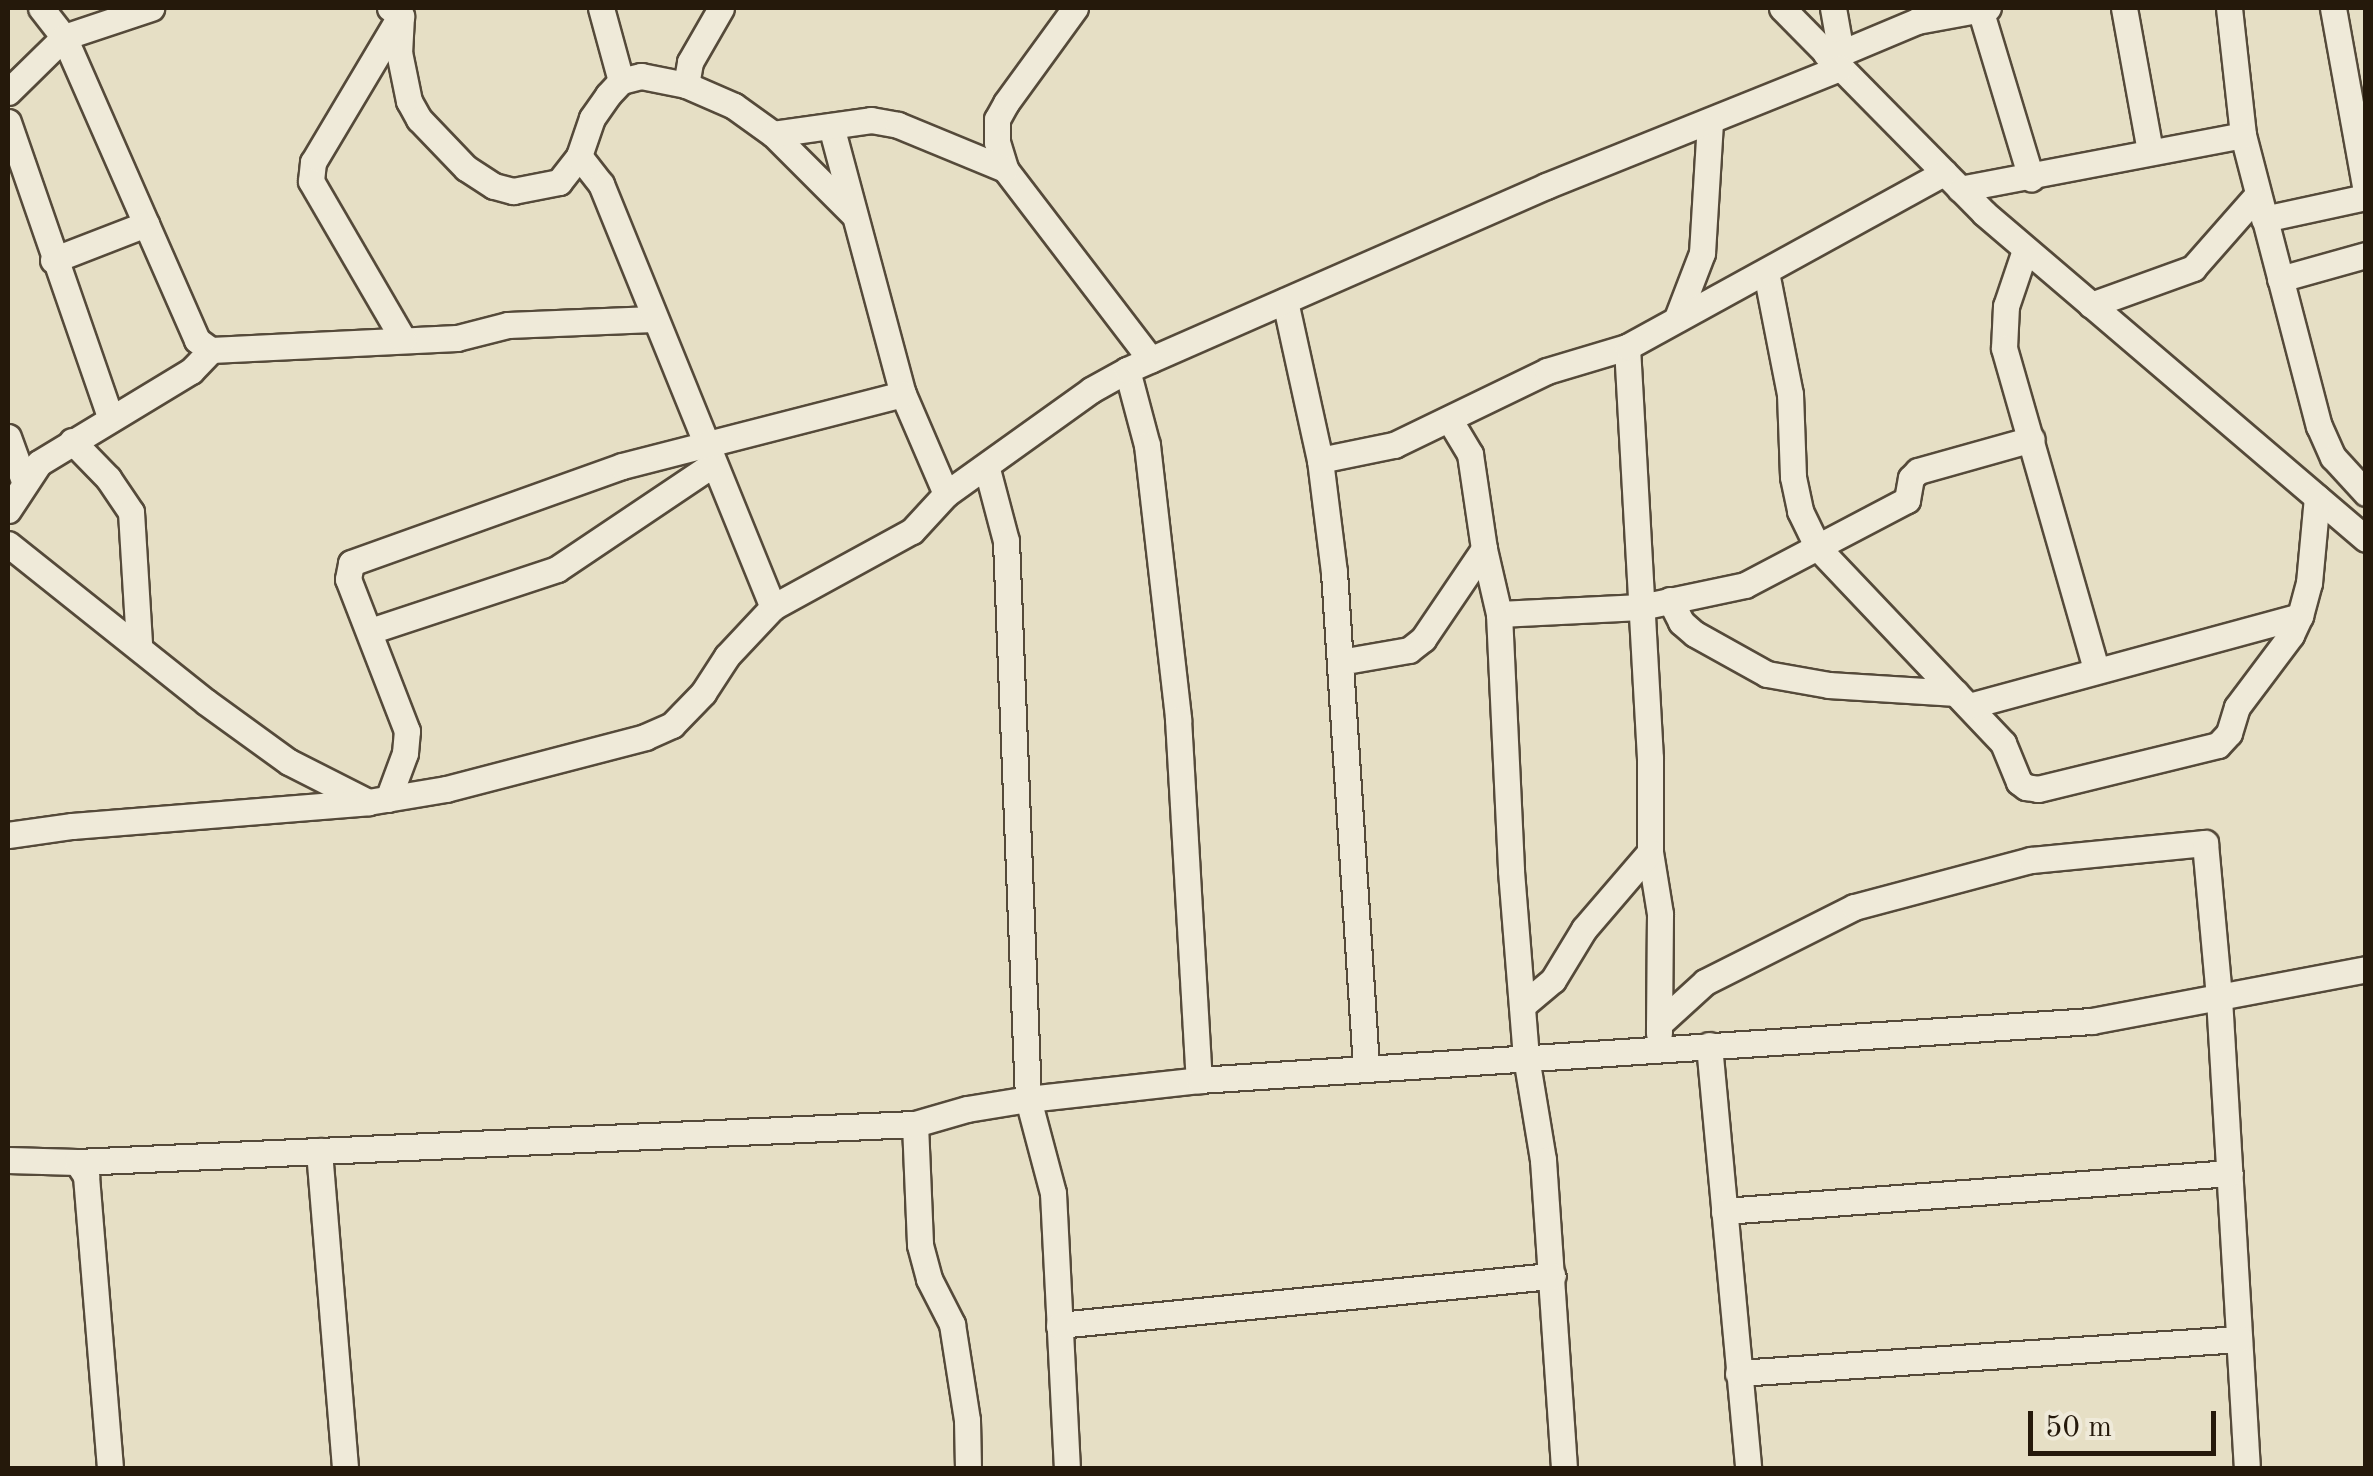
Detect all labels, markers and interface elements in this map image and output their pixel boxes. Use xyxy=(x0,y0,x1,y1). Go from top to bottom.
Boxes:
scale bar xyxy=(2033,1391,2220,1453)
text: 50 m xyxy=(2045,1413,2112,1443)

